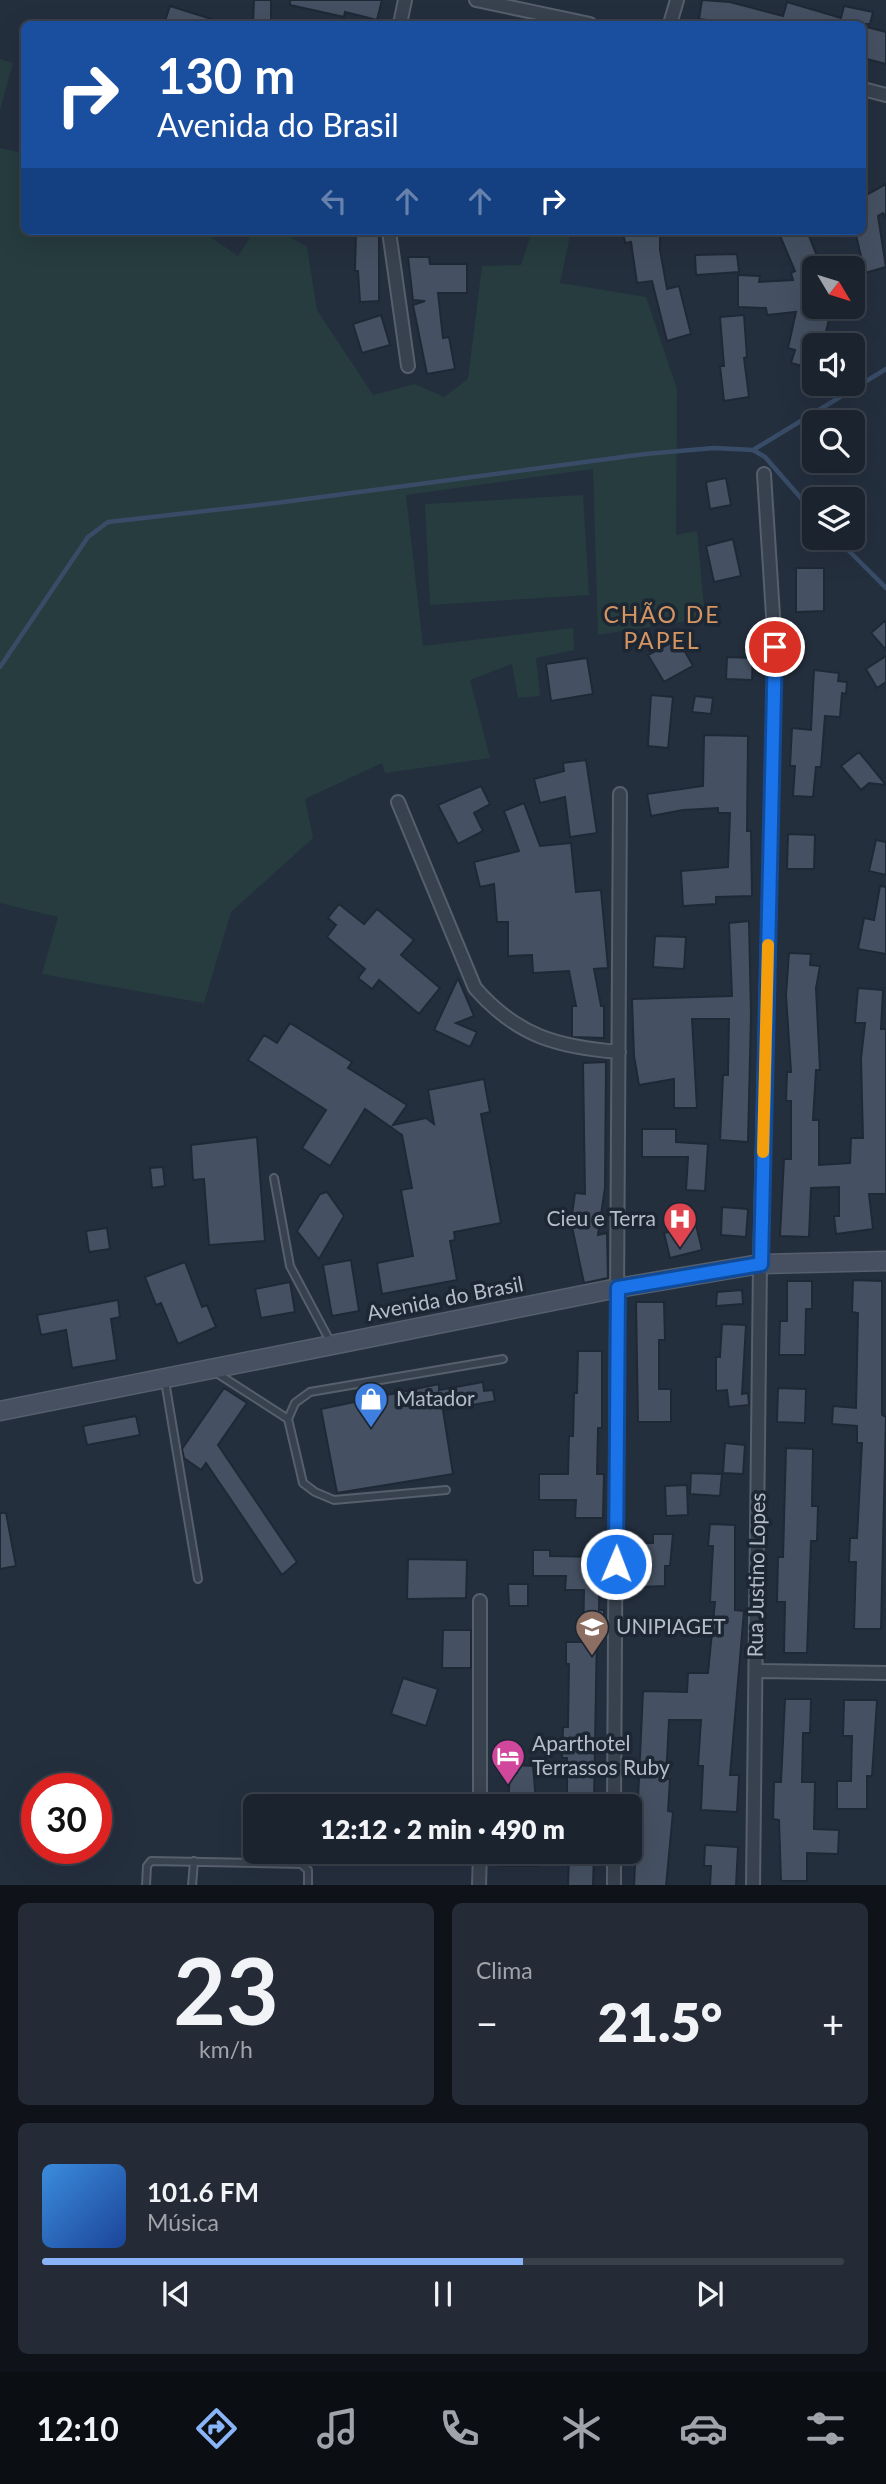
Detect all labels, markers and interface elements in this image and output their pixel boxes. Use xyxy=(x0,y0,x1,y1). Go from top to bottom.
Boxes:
text: 130 m xyxy=(157,46,295,104)
icon: right xyxy=(42,49,133,140)
text: Avenida do Brasil xyxy=(157,105,399,144)
icon: left xyxy=(315,182,353,220)
icon: ahead xyxy=(388,182,426,220)
icon: ahead xyxy=(461,182,499,220)
icon: right xyxy=(534,182,572,220)
north arrow xyxy=(802,256,864,318)
map controls xyxy=(802,256,865,550)
button: sound xyxy=(802,333,865,396)
button: search xyxy=(802,410,865,473)
button: layers xyxy=(802,487,865,550)
district label: CHÃO DE PAPEL xyxy=(603,600,721,654)
pin xyxy=(745,617,805,677)
icon: arrive xyxy=(756,628,794,666)
hospital icon: Cieu e Terra xyxy=(661,1200,699,1249)
place label: Cieu e Terra xyxy=(546,1205,656,1230)
street label: Avenida do Brasil xyxy=(364,1270,525,1325)
shop icon: Matador xyxy=(352,1380,390,1429)
place label: Matador xyxy=(396,1385,475,1410)
street label: Rua Justino Lopes xyxy=(742,1492,769,1658)
position arrow xyxy=(579,1527,653,1601)
school or university icon: UNIPIAGET xyxy=(573,1608,611,1657)
place label: UNIPIAGET xyxy=(616,1613,726,1638)
place label: Aparthotel Terrassos Ruby xyxy=(532,1730,670,1779)
hotel icon: Aparthotel Terrassos Ruby xyxy=(489,1737,527,1786)
speed limit sign: 30 xyxy=(21,1773,112,1864)
text: 12:12 · 2 min · 490 m xyxy=(320,1813,565,1845)
text: 23 xyxy=(173,1935,279,2044)
text: Clima xyxy=(476,1956,533,1984)
text: 21.5° xyxy=(598,1991,722,2053)
text: − xyxy=(476,2000,498,2046)
text: + xyxy=(822,2000,844,2046)
text: km/h xyxy=(199,2035,253,2063)
text: 101.6 FM xyxy=(147,2176,259,2208)
text: Música xyxy=(147,2208,219,2236)
icon: previous xyxy=(157,2275,195,2313)
icon: pause xyxy=(424,2275,462,2313)
icon: next xyxy=(691,2275,729,2313)
icon: directions xyxy=(192,2404,241,2453)
icon: music xyxy=(313,2404,362,2453)
icon: phone xyxy=(435,2404,484,2453)
icon: climate xyxy=(557,2404,606,2453)
icon: car xyxy=(679,2404,728,2453)
icon: filters xyxy=(801,2404,850,2453)
text: 12:10 xyxy=(36,2409,119,2448)

